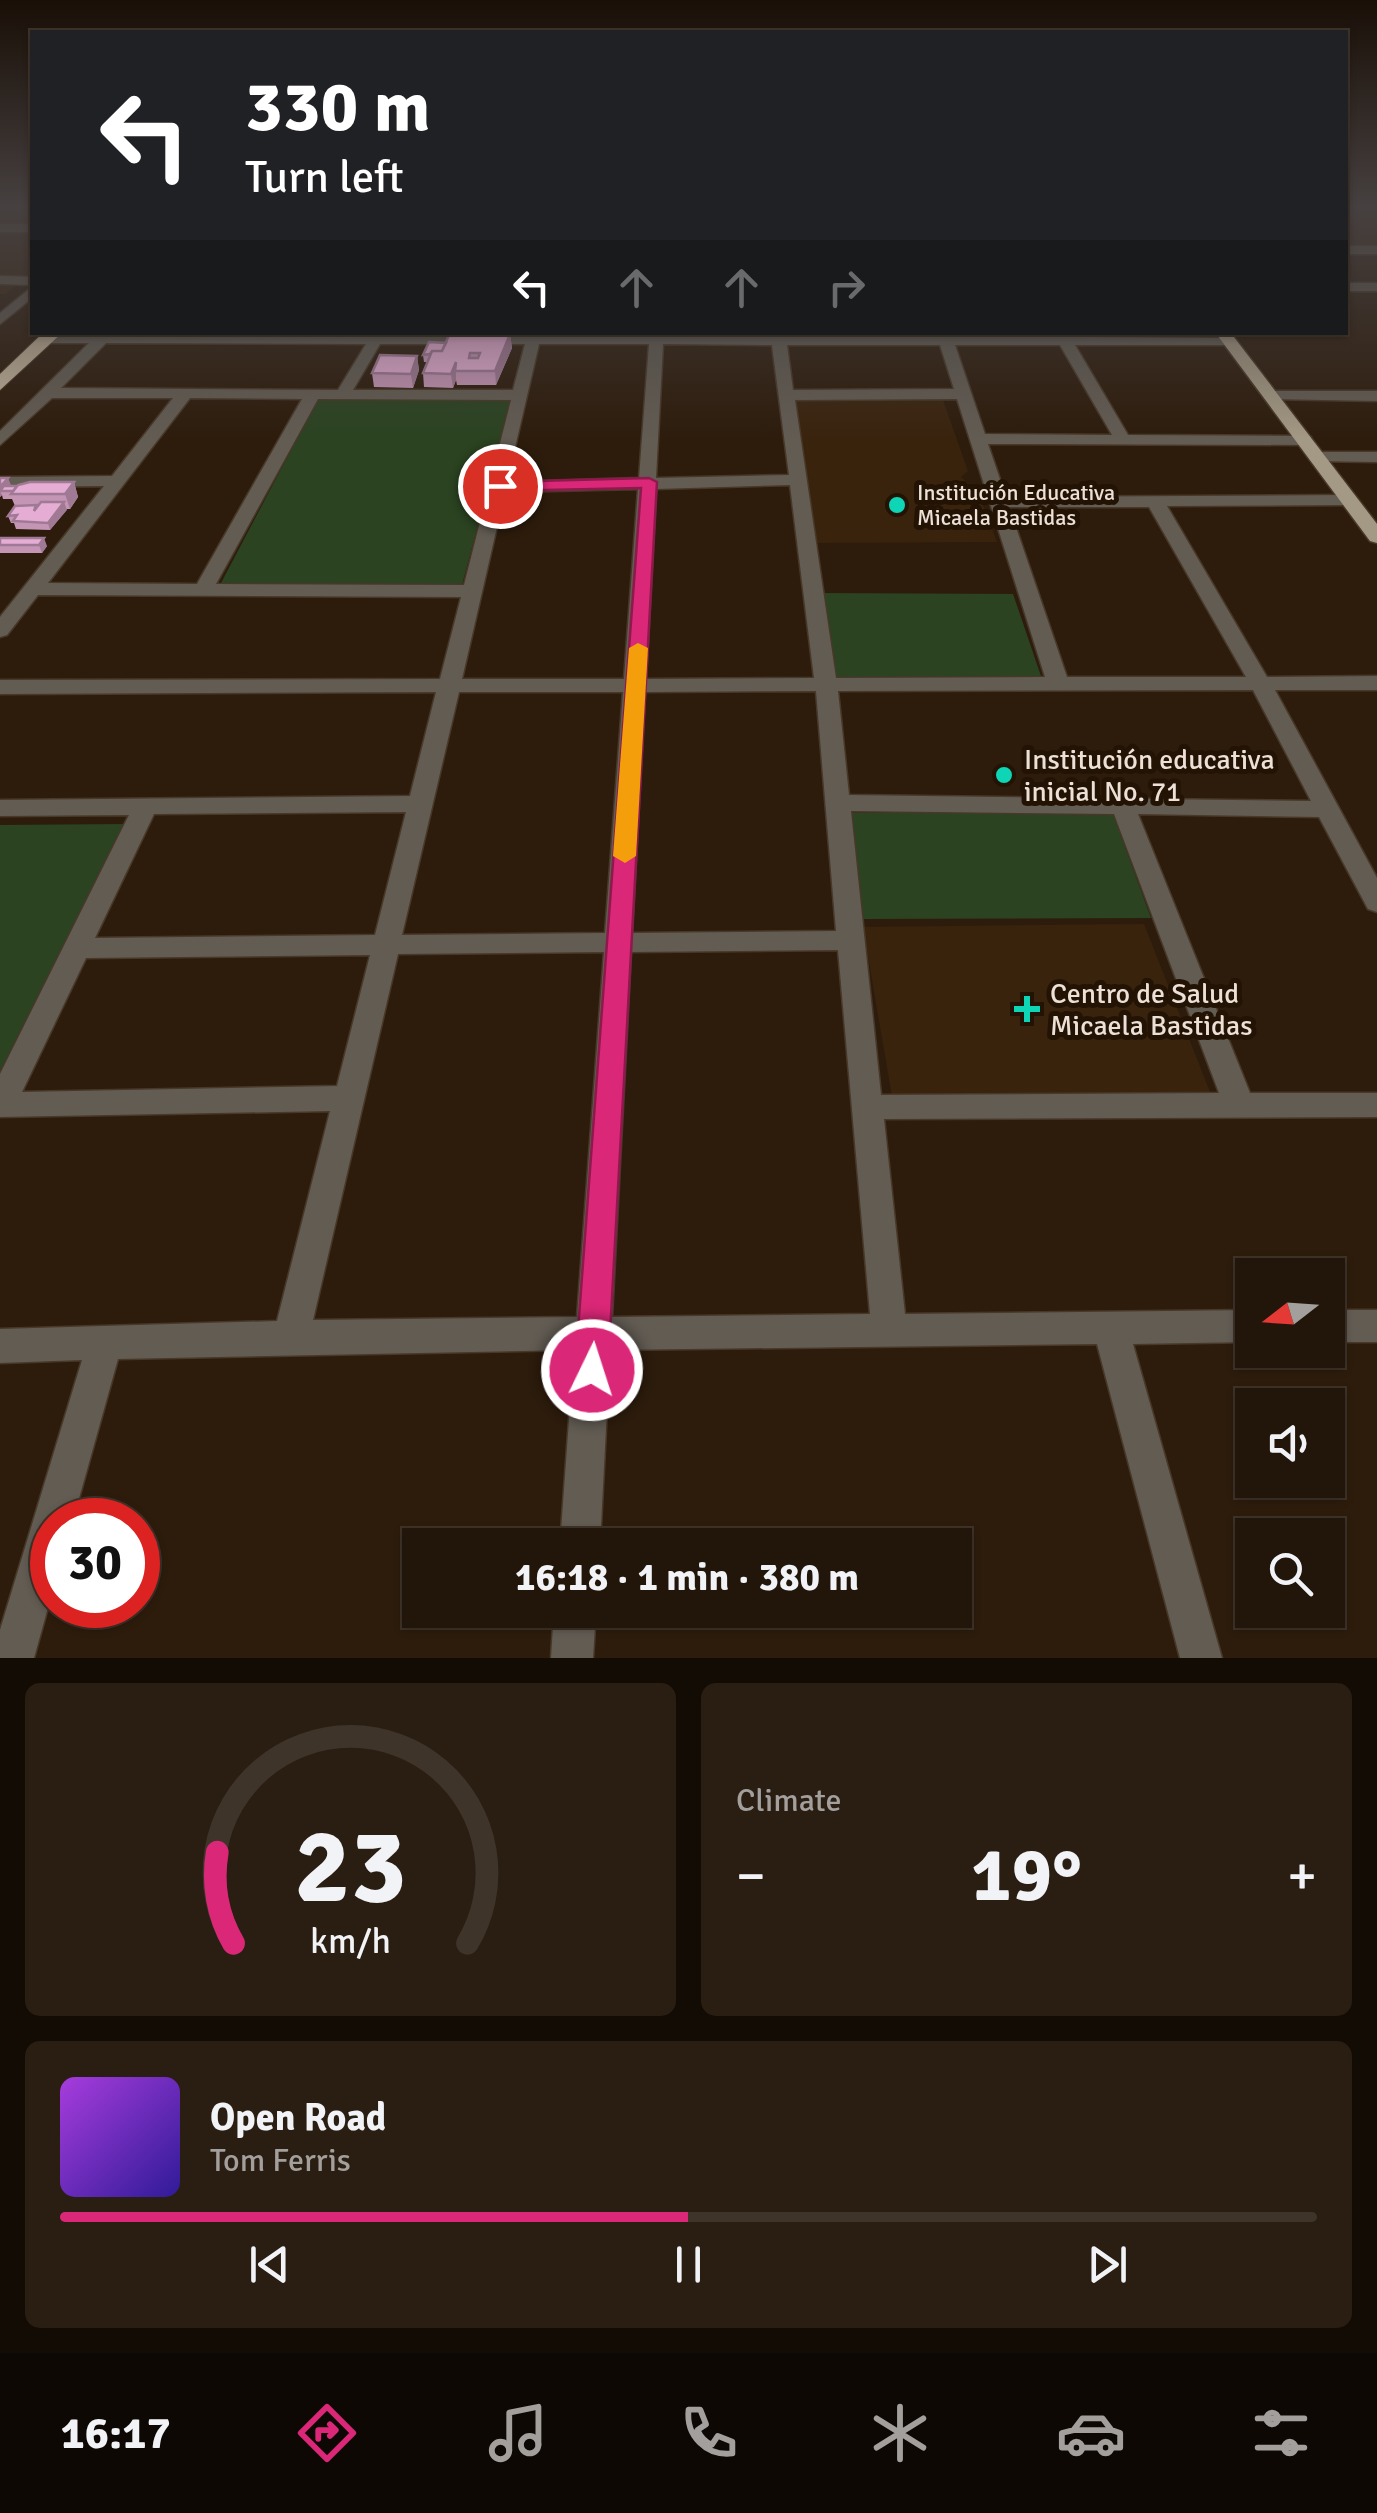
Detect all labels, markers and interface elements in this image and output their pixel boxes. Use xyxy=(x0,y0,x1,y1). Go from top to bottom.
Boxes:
text: 330 m xyxy=(245,64,430,150)
icon: left xyxy=(80,70,210,200)
text: Turn left xyxy=(245,150,404,205)
icon: left xyxy=(504,260,559,315)
icon: ahead xyxy=(609,260,664,315)
icon: ahead xyxy=(714,260,769,315)
icon: right xyxy=(819,260,874,315)
pin xyxy=(458,444,543,529)
icon: arrive xyxy=(473,459,528,514)
place label: Institución Educativa Micaela Bastidas xyxy=(917,479,1115,531)
marker: Institución Educativa Micaela Bastidas xyxy=(886,494,908,516)
place label: Institución educativa inicial No. 71 xyxy=(1024,743,1275,809)
marker: Institución educativa inicial No. 71 xyxy=(993,764,1015,786)
place label: Centro de Salud Micaela Bastidas xyxy=(1050,977,1252,1043)
marker: Centro de Salud Micaela Bastidas xyxy=(1014,996,1040,1022)
north arrow xyxy=(1235,1258,1345,1368)
map controls xyxy=(1235,1258,1345,1628)
position arrow xyxy=(540,1318,644,1422)
button: sound xyxy=(1235,1388,1345,1498)
speed limit sign: 30 xyxy=(30,1498,160,1628)
button: search xyxy=(1235,1518,1345,1628)
text: 16:18 · 1 min · 380 m xyxy=(515,1554,859,1601)
text: Climate xyxy=(736,1781,842,1820)
text: 23 xyxy=(294,1803,407,1931)
text: 19° xyxy=(971,1829,1082,1922)
text: − xyxy=(736,1842,766,1910)
text: + xyxy=(1287,1842,1317,1910)
text: km/h xyxy=(310,1919,391,1963)
text: Open Road xyxy=(210,2094,386,2141)
text: Tom Ferris xyxy=(210,2141,351,2180)
icon: previous xyxy=(242,2237,297,2292)
icon: pause xyxy=(661,2237,716,2292)
icon: next xyxy=(1080,2237,1135,2292)
icon: directions xyxy=(292,2398,362,2468)
icon: music xyxy=(483,2398,553,2468)
icon: phone xyxy=(674,2398,744,2468)
icon: climate xyxy=(865,2398,935,2468)
icon: car xyxy=(1056,2398,1126,2468)
icon: filters xyxy=(1246,2398,1316,2468)
text: 16:17 xyxy=(60,2406,171,2461)

